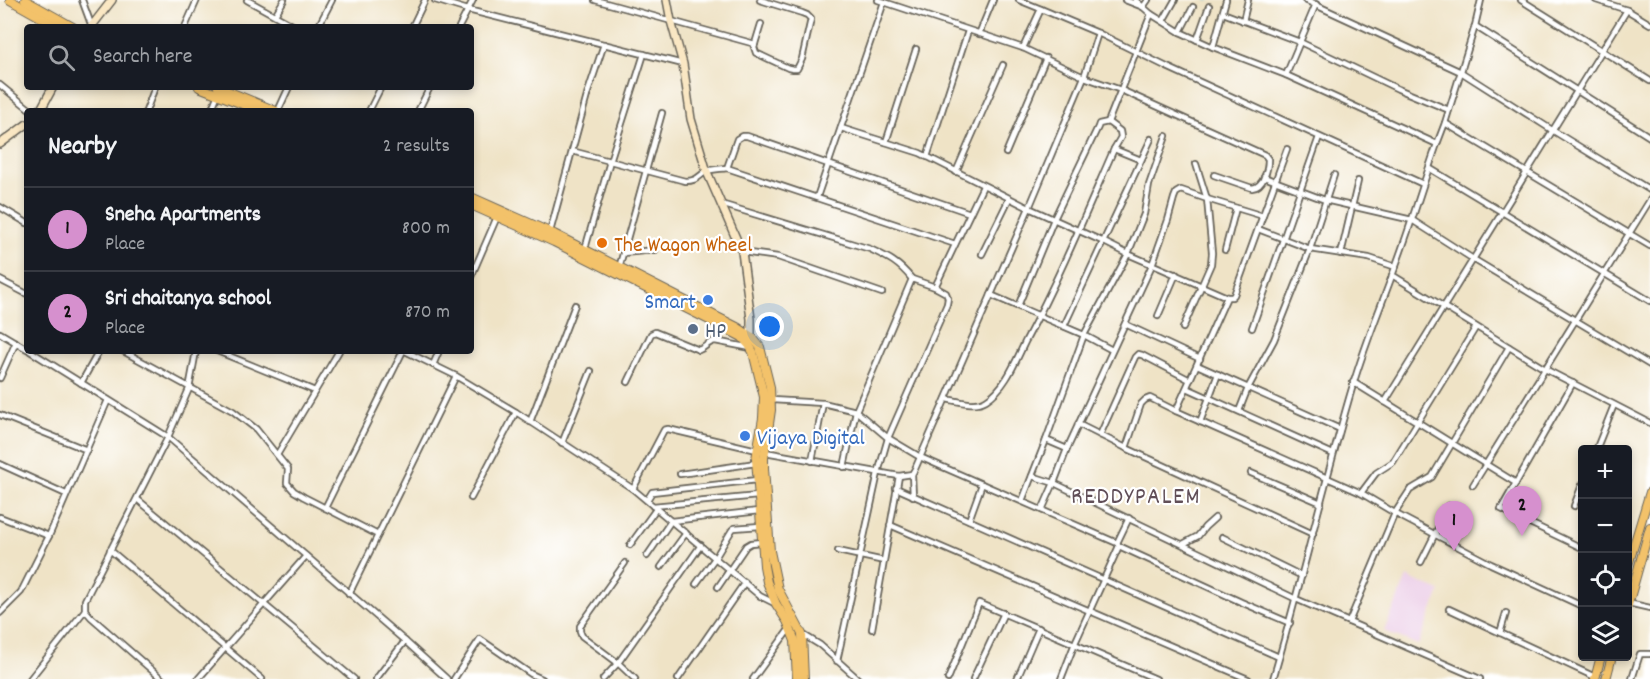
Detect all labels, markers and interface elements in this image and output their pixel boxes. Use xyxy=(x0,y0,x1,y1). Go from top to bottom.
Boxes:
search box xyxy=(24,24,474,90)
icon: search xyxy=(45,41,78,74)
text: Search here xyxy=(93,42,192,73)
text: Nearby xyxy=(48,129,116,166)
text: 2 results xyxy=(383,133,450,161)
text: Sneha Apartments xyxy=(105,200,261,231)
text: 1 xyxy=(65,215,70,243)
text: 800 m xyxy=(402,215,450,243)
text: Place xyxy=(105,231,145,259)
place label: The Wagon Wheel xyxy=(614,231,752,262)
marker: The Wagon Wheel xyxy=(595,236,609,250)
text: Sri chaitanya school xyxy=(105,284,271,315)
place label: Smart xyxy=(645,288,696,319)
marker: Smart xyxy=(701,293,715,307)
text: 2 xyxy=(63,299,72,327)
text: 870 m xyxy=(405,299,450,327)
your location xyxy=(755,312,784,341)
text: Place xyxy=(105,315,145,343)
place label: HP xyxy=(705,317,726,348)
marker: HP xyxy=(686,322,700,336)
place label: Vijaya Digital xyxy=(757,424,865,455)
marker: Vijaya Digital xyxy=(738,429,752,443)
map controls xyxy=(1578,445,1632,661)
button: + xyxy=(1578,445,1632,499)
district label: REDDYPALEM xyxy=(1071,481,1201,515)
pin: 2 xyxy=(1502,486,1541,536)
button: − xyxy=(1578,499,1632,553)
pin: 1 xyxy=(1434,502,1474,551)
button: locate xyxy=(1578,553,1632,607)
button: layers xyxy=(1578,607,1632,661)

